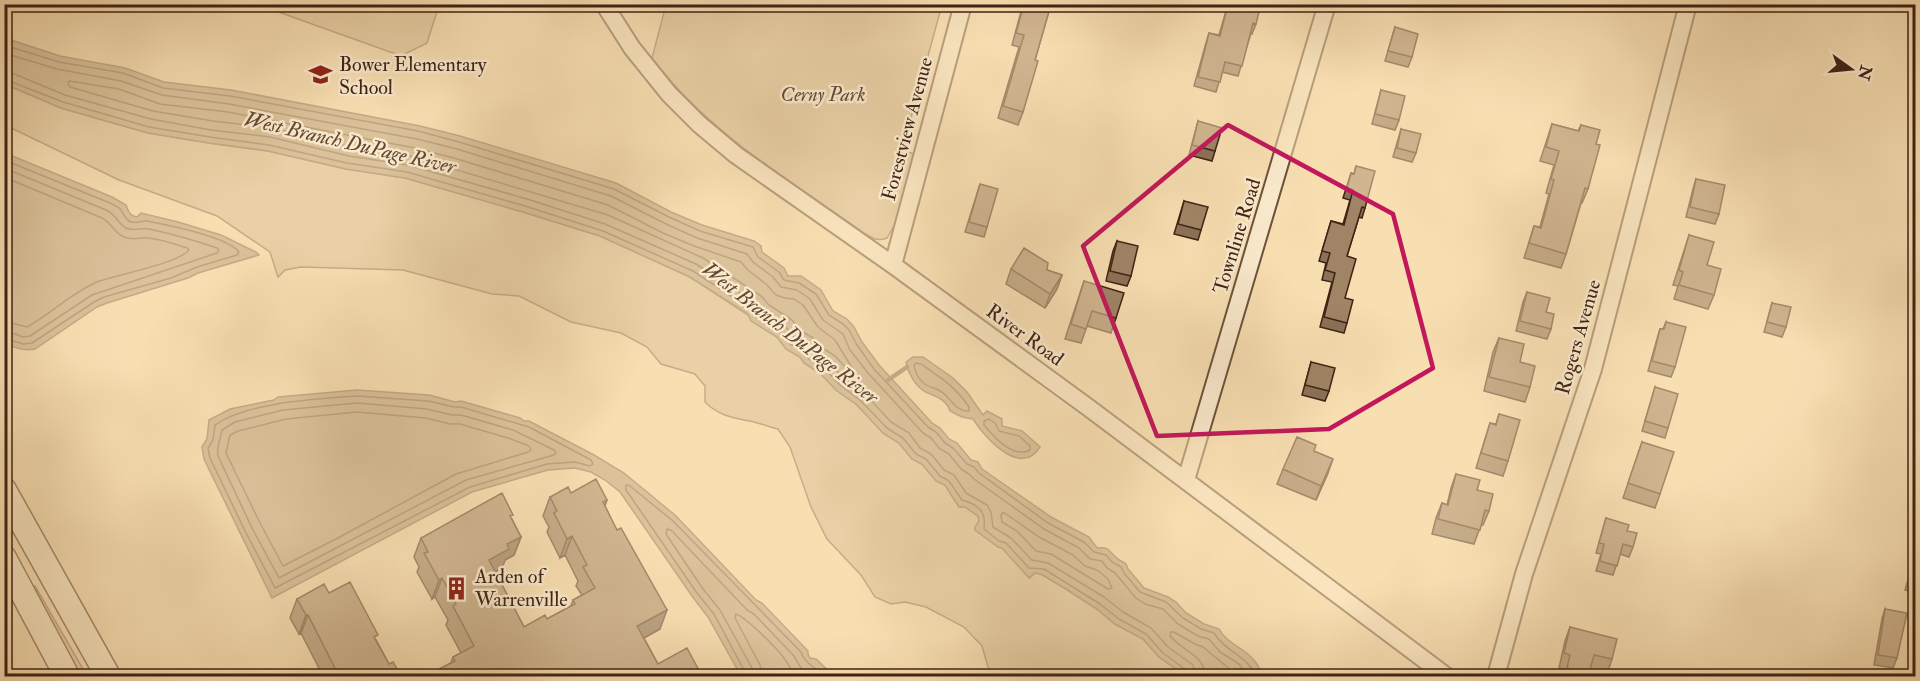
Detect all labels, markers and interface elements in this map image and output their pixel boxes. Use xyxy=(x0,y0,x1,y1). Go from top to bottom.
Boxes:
north arrow xyxy=(1821,39,1881,99)
place label: Bower Elementary School xyxy=(339,52,488,100)
street label: Forestview Avenue xyxy=(876,55,938,203)
school or university icon: Bower Elementary School xyxy=(308,62,334,88)
text: N xyxy=(1853,62,1876,83)
park label: Cerny Park xyxy=(781,82,865,107)
water label: West Branch DuPage River xyxy=(241,105,460,181)
street label: Townline Road xyxy=(1208,175,1266,297)
water label: West Branch DuPage River xyxy=(696,256,885,411)
street label: Rogers Avenue xyxy=(1550,277,1606,397)
street label: River Road xyxy=(981,298,1069,372)
place label: Arden of Warrenville xyxy=(474,564,568,612)
building icon: Arden of Warrenville xyxy=(444,575,470,601)

